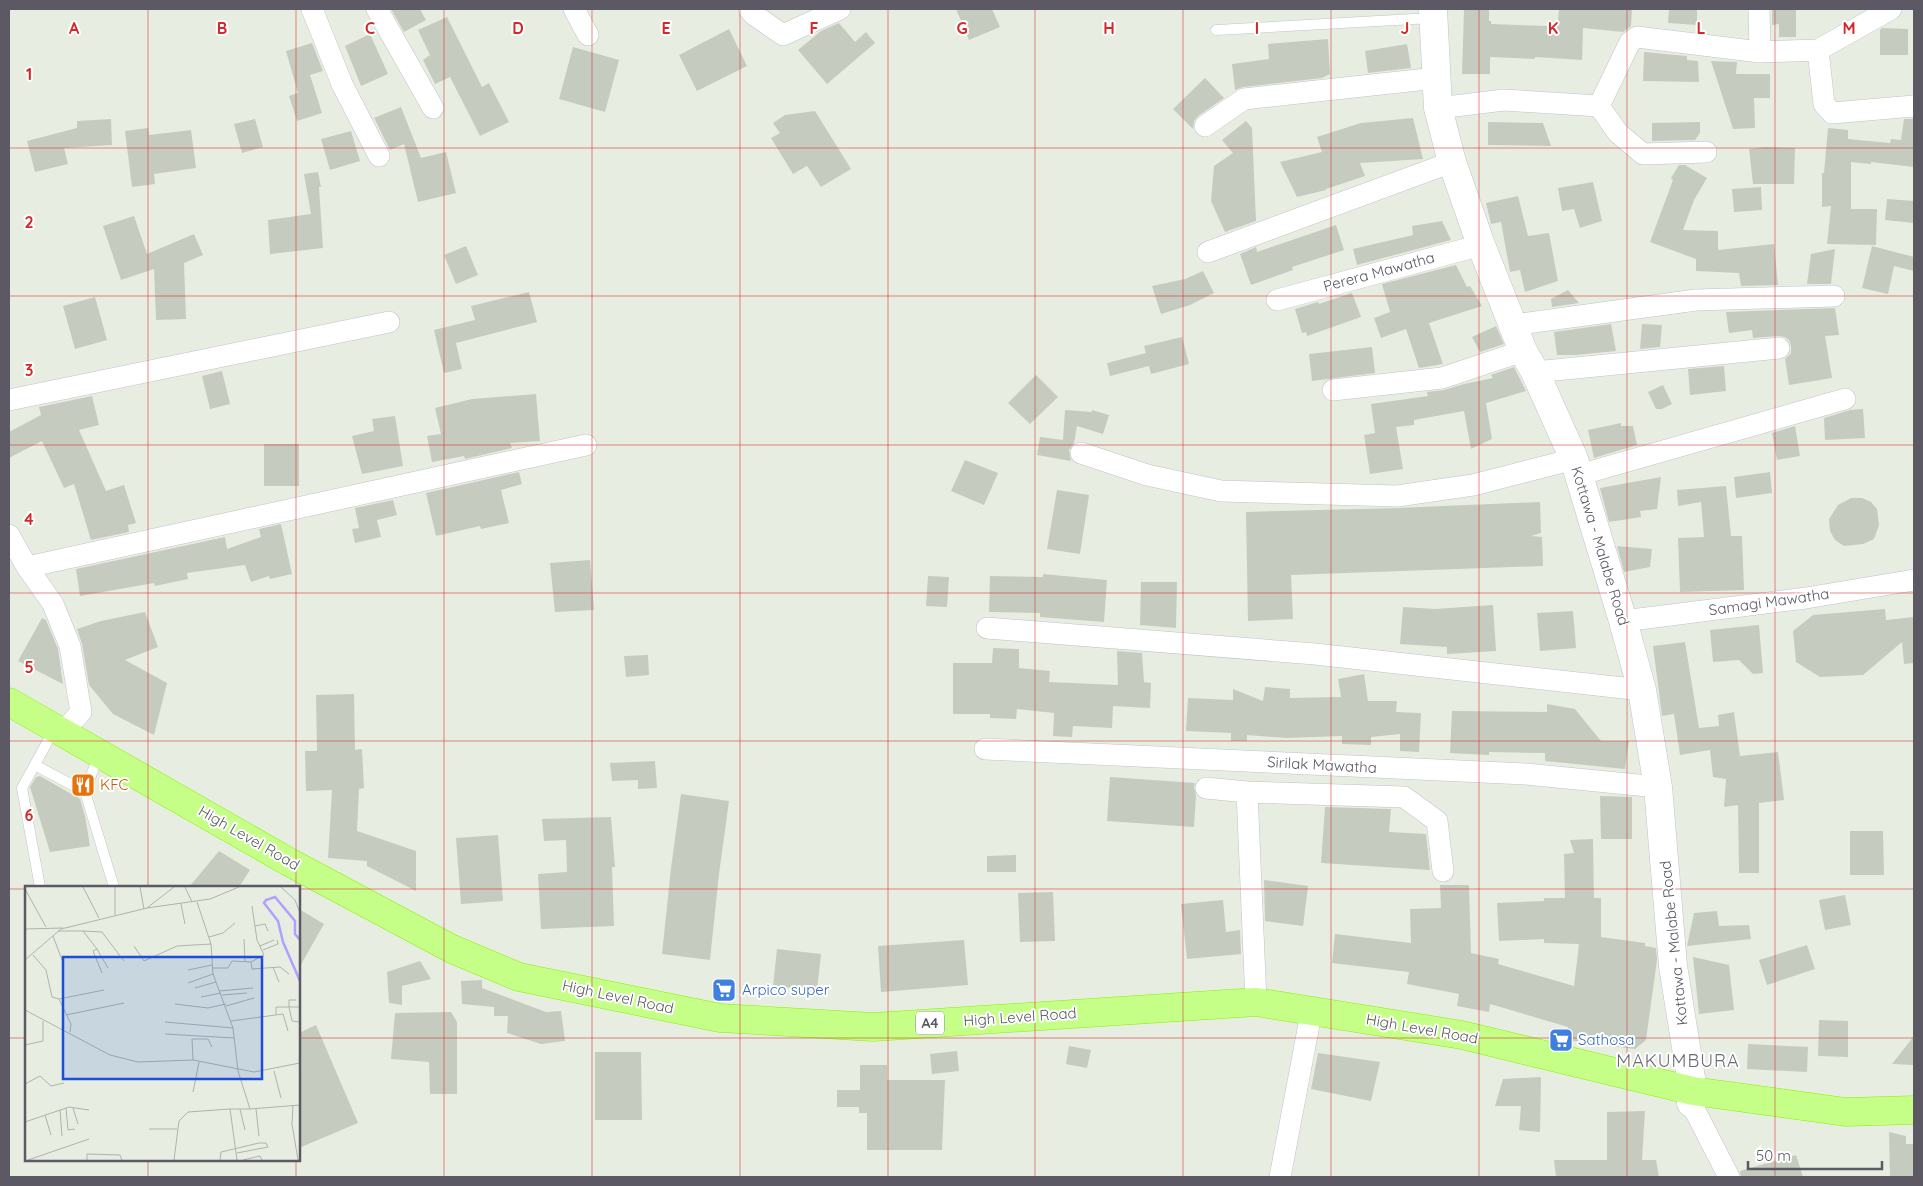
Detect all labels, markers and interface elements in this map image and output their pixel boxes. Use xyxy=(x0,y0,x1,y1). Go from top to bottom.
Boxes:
text: A xyxy=(69,18,80,38)
text: B xyxy=(217,18,227,38)
text: C xyxy=(365,18,375,38)
text: D xyxy=(512,18,524,38)
text: E xyxy=(661,18,671,38)
text: F xyxy=(810,18,819,38)
text: G xyxy=(956,18,968,38)
text: H xyxy=(1103,18,1115,38)
text: I xyxy=(1255,18,1259,38)
text: J xyxy=(1401,18,1409,38)
text: K xyxy=(1548,18,1558,38)
text: L xyxy=(1697,18,1706,38)
text: M xyxy=(1842,18,1856,38)
text: 1 xyxy=(26,64,32,84)
text: 2 xyxy=(24,212,34,232)
street label: Perera Mawatha xyxy=(1321,248,1437,296)
text: 3 xyxy=(25,360,33,380)
street label: Kottawa - Malabe Road xyxy=(1567,464,1634,628)
text: 4 xyxy=(24,509,34,529)
street label: Samagi Mawatha xyxy=(1707,584,1830,619)
text: 5 xyxy=(24,657,34,677)
street label: Sirilak Mawatha xyxy=(1267,752,1377,777)
restaurant icon: KFC xyxy=(70,772,96,798)
place label: KFC xyxy=(100,775,128,794)
street label: High Level Road xyxy=(195,801,303,874)
text: 6 xyxy=(25,805,34,825)
street label: Kottawa - Malabe Road xyxy=(1655,860,1692,1026)
inset map xyxy=(25,886,300,1161)
street label: High Level Road xyxy=(561,975,676,1018)
supermarket icon: Arpico super xyxy=(711,977,737,1003)
place label: Arpico super xyxy=(742,980,830,999)
street label: High Level Road xyxy=(963,1003,1077,1030)
street label: High Level Road xyxy=(1365,1009,1480,1048)
road number: A4 xyxy=(916,1011,944,1034)
supermarket icon: Sathosa xyxy=(1548,1027,1574,1053)
place label: Sathosa xyxy=(1578,1030,1634,1049)
district label: MAKUMBURA xyxy=(1616,1049,1740,1072)
scale bar xyxy=(1748,1138,1882,1170)
text: 50 m xyxy=(1756,1146,1791,1165)

